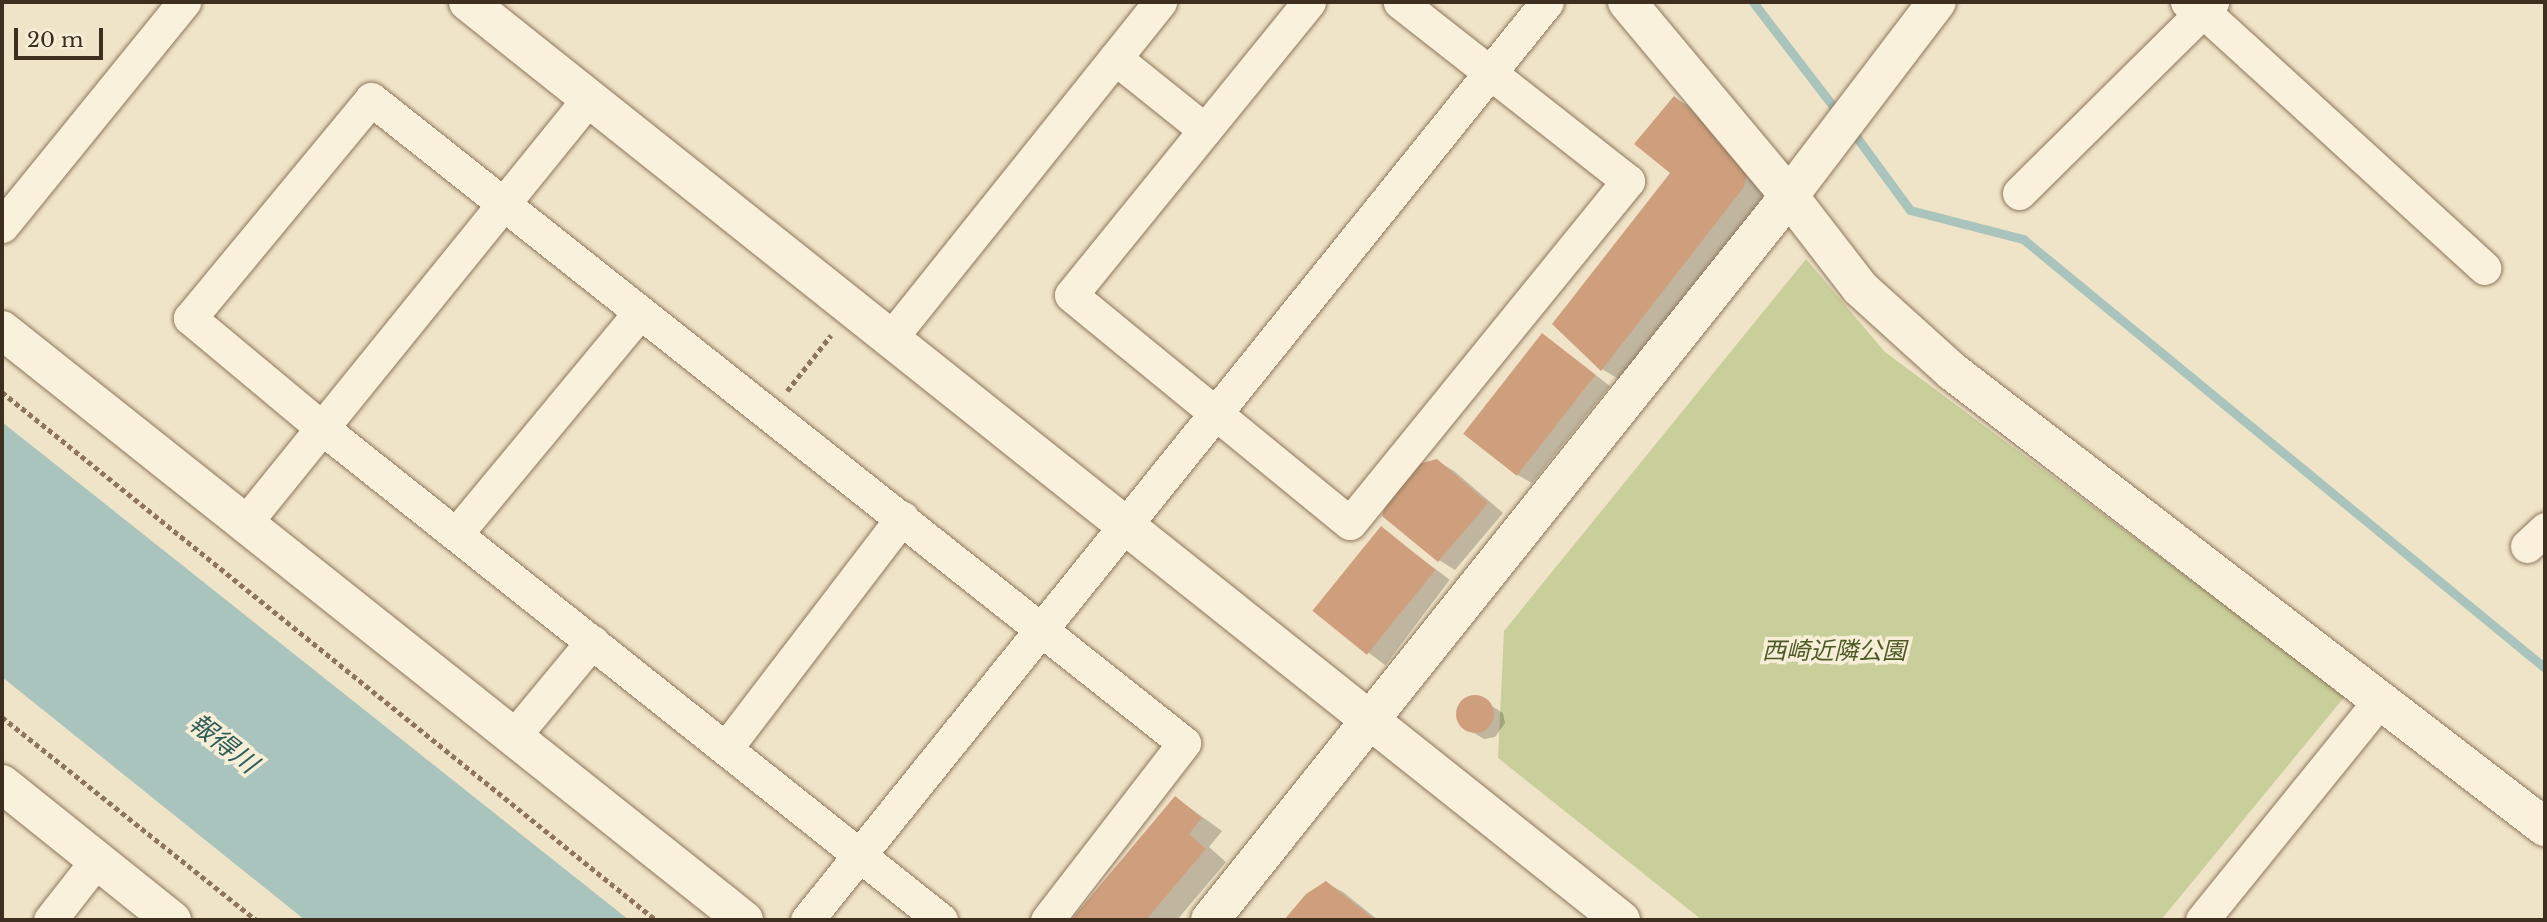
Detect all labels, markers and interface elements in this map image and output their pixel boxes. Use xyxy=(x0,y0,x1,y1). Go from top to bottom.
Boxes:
scale bar xyxy=(18,14,107,58)
text: 20 m xyxy=(27,27,84,53)
park label: 西崎近隣公園 xyxy=(1762,637,1906,665)
water label: 報得川 xyxy=(183,708,263,780)

